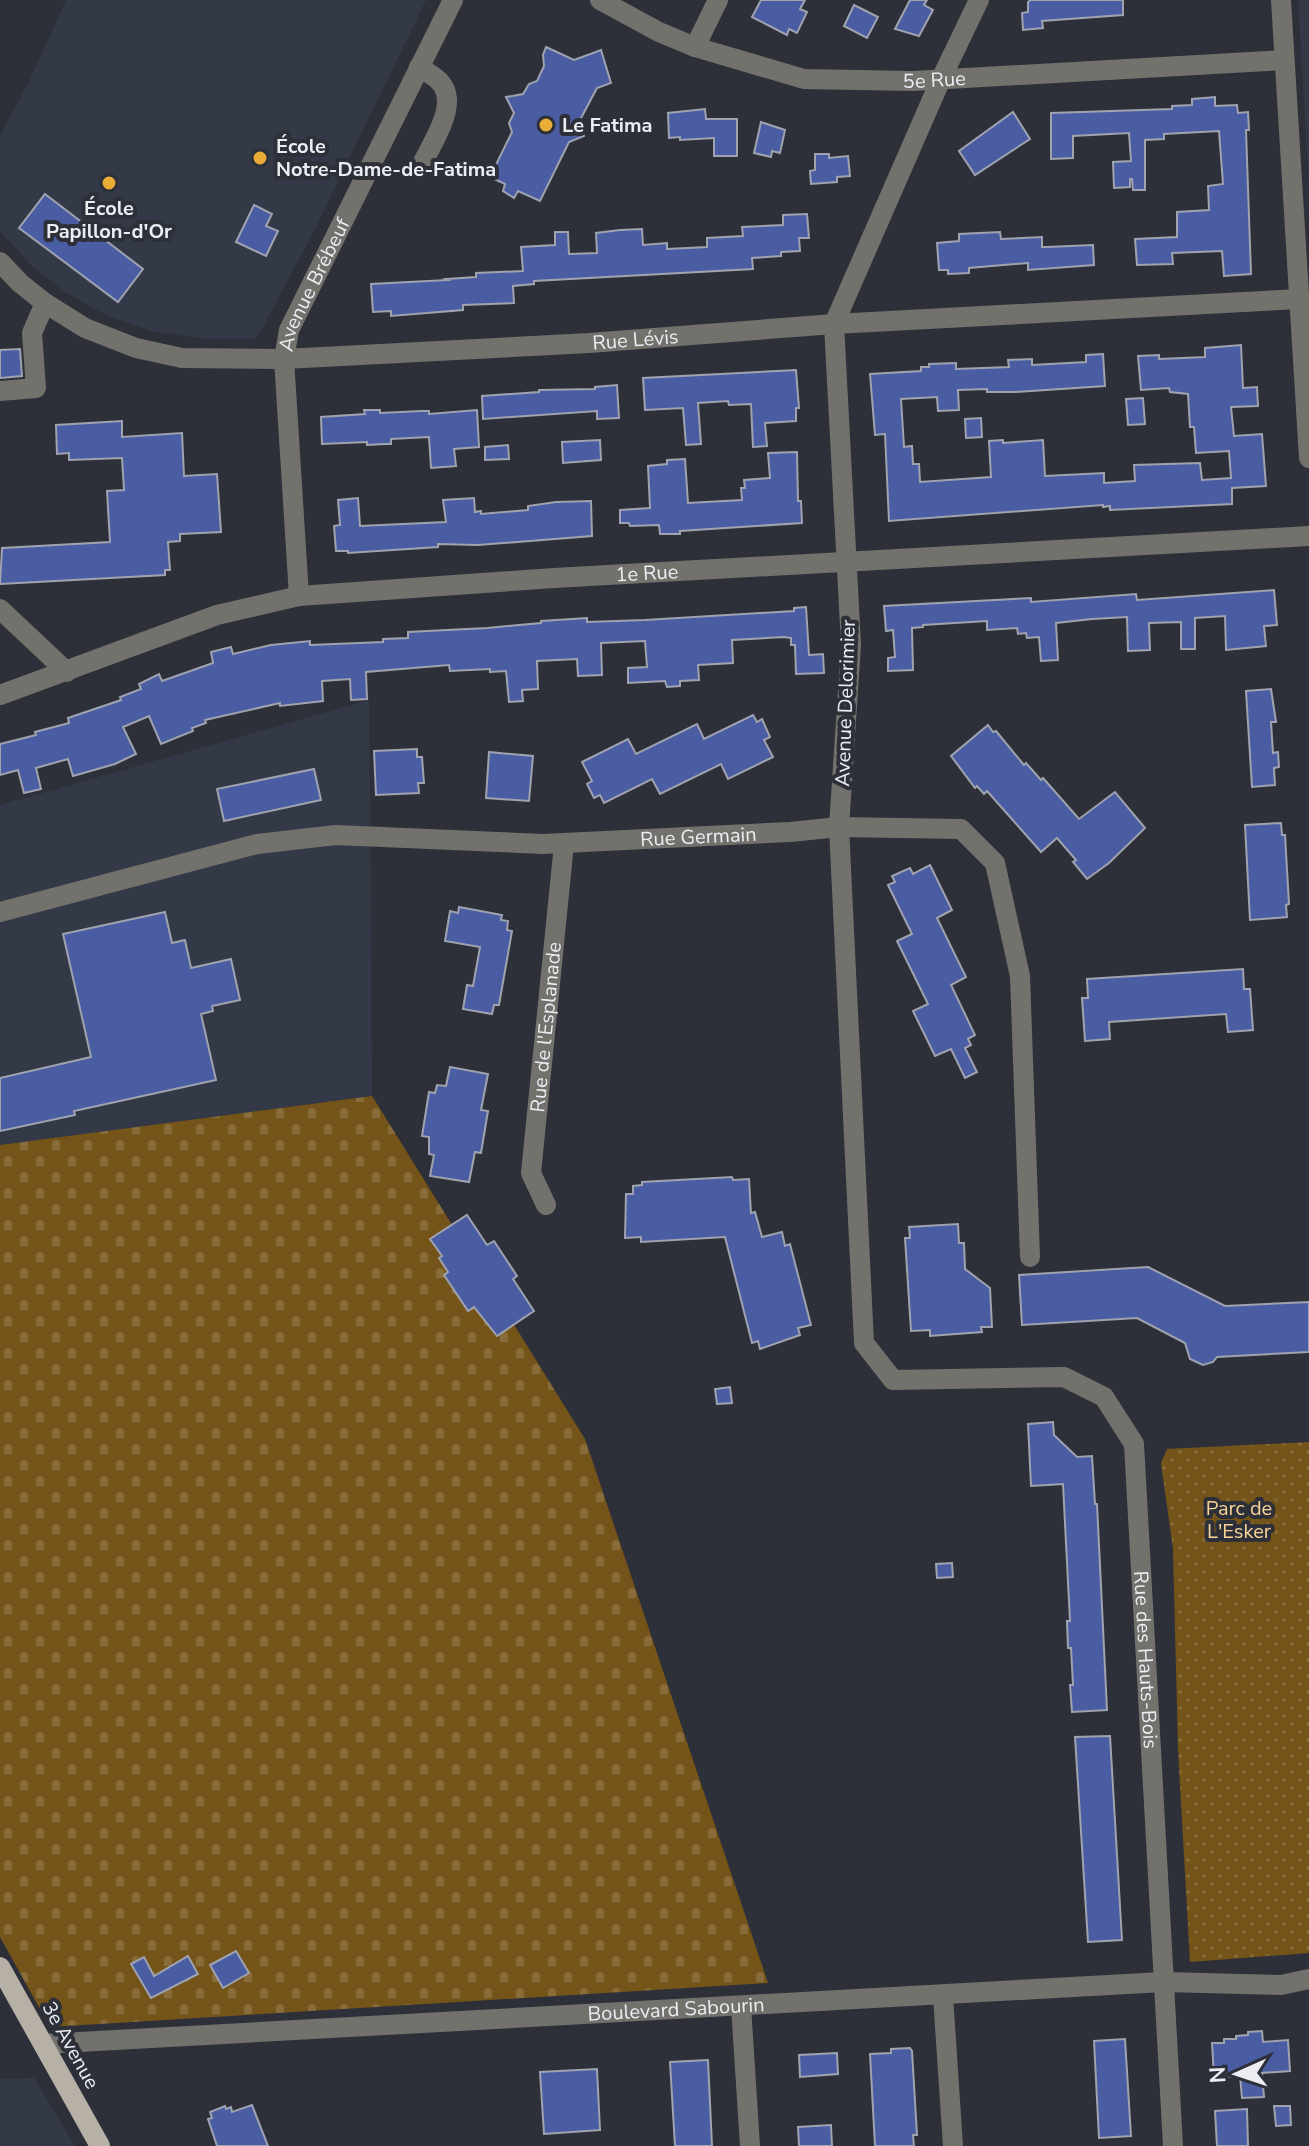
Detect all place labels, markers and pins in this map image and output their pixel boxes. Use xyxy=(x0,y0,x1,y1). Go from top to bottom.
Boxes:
place label: Le Fatima xyxy=(562,112,652,139)
marker: Le Fatima xyxy=(537,116,555,134)
place label: École Notre-Dame-de-Fatima xyxy=(276,133,496,183)
marker: École Notre-Dame-de-Fatima xyxy=(251,149,269,167)
marker: École Papillon-d'Or xyxy=(100,174,118,192)
place label: École Papillon-d'Or xyxy=(46,195,172,245)

